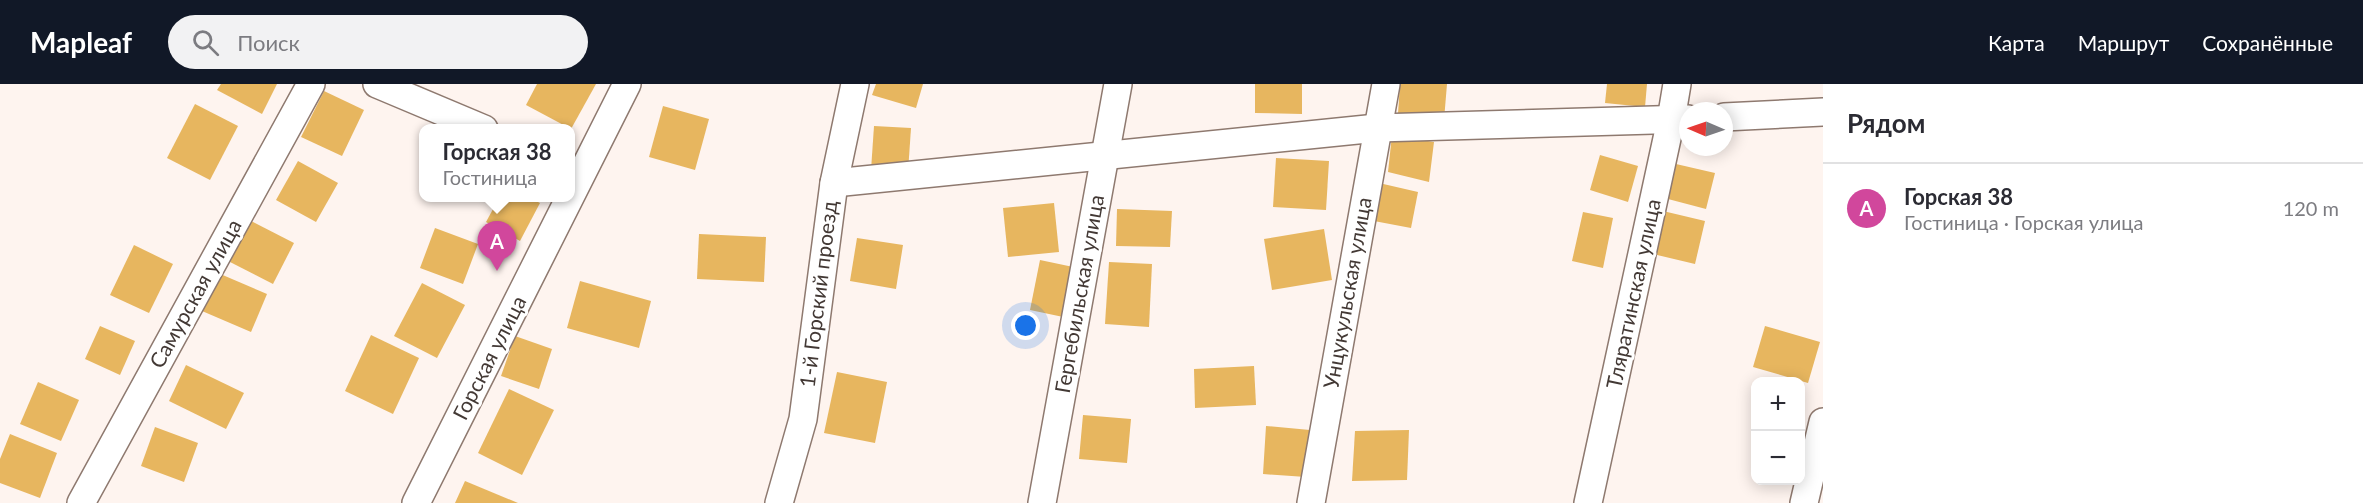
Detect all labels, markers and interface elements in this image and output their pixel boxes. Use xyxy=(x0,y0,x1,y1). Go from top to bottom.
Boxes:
search box xyxy=(168,15,588,69)
text: Mapleaf xyxy=(30,25,132,59)
icon: search xyxy=(189,26,222,59)
text: Поиск xyxy=(237,29,300,56)
text: Карта xyxy=(1988,30,2045,55)
text: Маршрут xyxy=(2078,30,2169,55)
text: Сохранённые xyxy=(2202,30,2333,55)
north arrow xyxy=(1679,102,1733,156)
text: Рядом xyxy=(1847,107,1925,139)
popup xyxy=(419,124,575,202)
text: Горская 38 xyxy=(442,138,552,165)
text: Гостиница xyxy=(442,165,537,189)
text: Горская 38 xyxy=(1904,183,2013,210)
street label: Гергебильская улица xyxy=(1049,193,1108,395)
street label: Унцукульская улица xyxy=(1317,195,1376,390)
street label: Тляратинская улица xyxy=(1600,196,1665,391)
text: A xyxy=(1860,196,1873,220)
text: 120 m xyxy=(2283,196,2339,220)
street label: 1-й Горский проезд xyxy=(794,199,841,389)
text: Гостиница · Горская улица xyxy=(1904,210,2143,234)
street label: Самурская улица xyxy=(143,214,246,372)
pin: A xyxy=(478,222,516,271)
street label: Горская улица xyxy=(447,291,531,423)
your location xyxy=(1011,311,1040,340)
map controls xyxy=(1751,377,1805,485)
button: + xyxy=(1751,377,1805,431)
button: − xyxy=(1751,431,1805,485)

